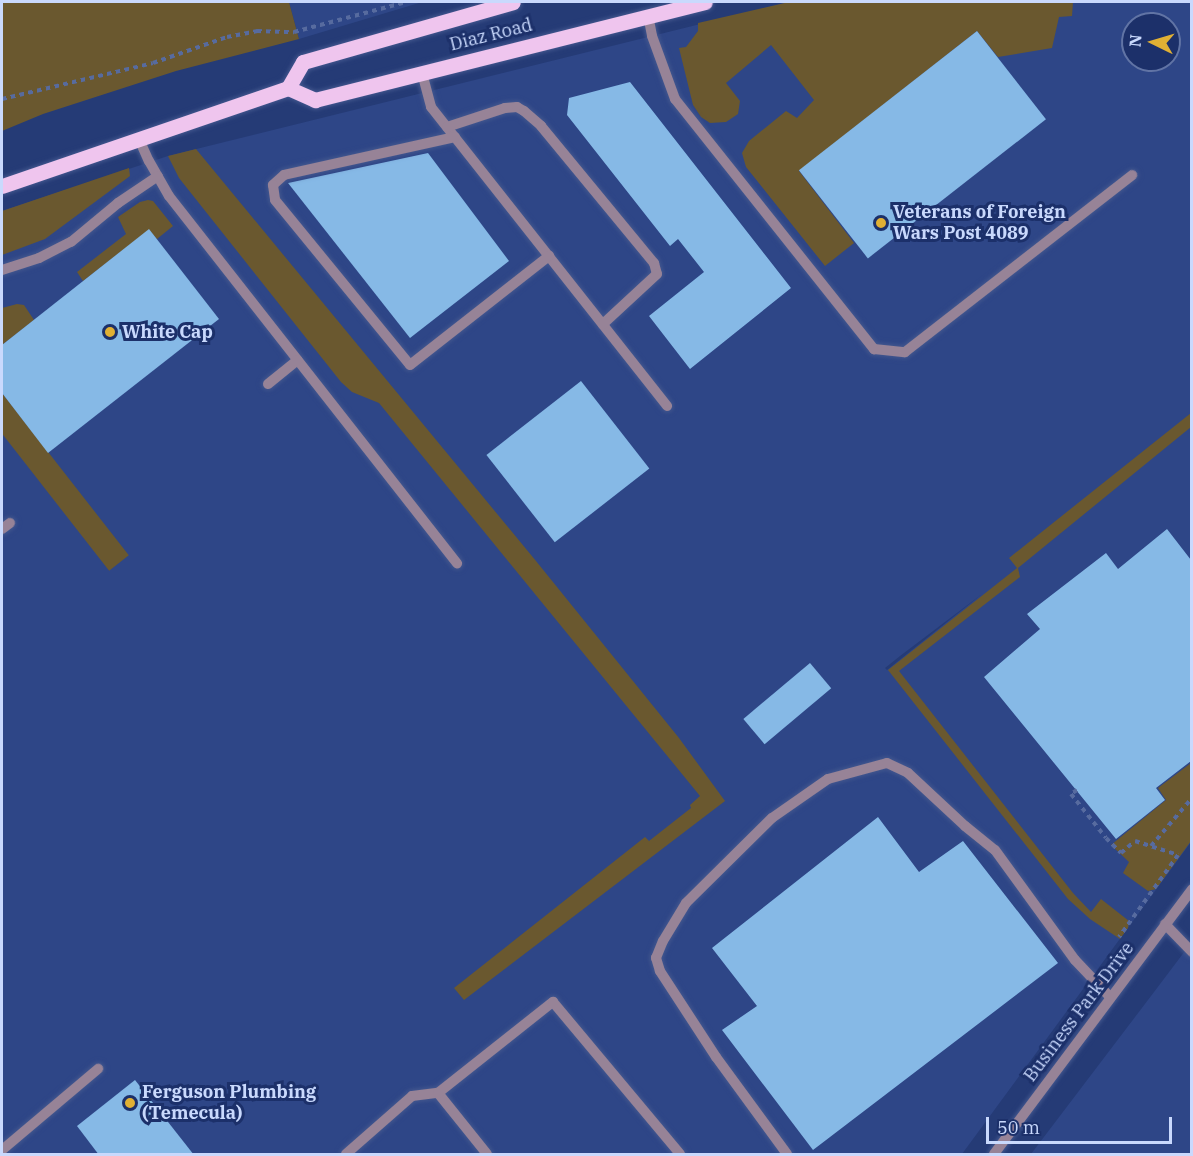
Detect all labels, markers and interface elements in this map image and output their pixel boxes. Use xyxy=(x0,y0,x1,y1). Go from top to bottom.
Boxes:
north arrow xyxy=(1121,12,1181,72)
street label: Diaz Road xyxy=(447,14,535,56)
text: N xyxy=(1125,33,1146,48)
place label: Veterans of Foreign Wars Post 4089 xyxy=(893,202,1066,244)
marker: Veterans of Foreign Wars Post 4089 xyxy=(874,216,888,230)
place label: White Cap xyxy=(122,321,213,343)
marker: White Cap xyxy=(103,325,117,339)
street label: Business Park Drive xyxy=(1019,938,1139,1086)
place label: Ferguson Plumbing (Temecula) xyxy=(142,1082,316,1124)
marker: Ferguson Plumbing (Temecula) xyxy=(123,1096,137,1110)
scale bar xyxy=(989,1105,1175,1143)
text: 50 m xyxy=(997,1116,1040,1139)

